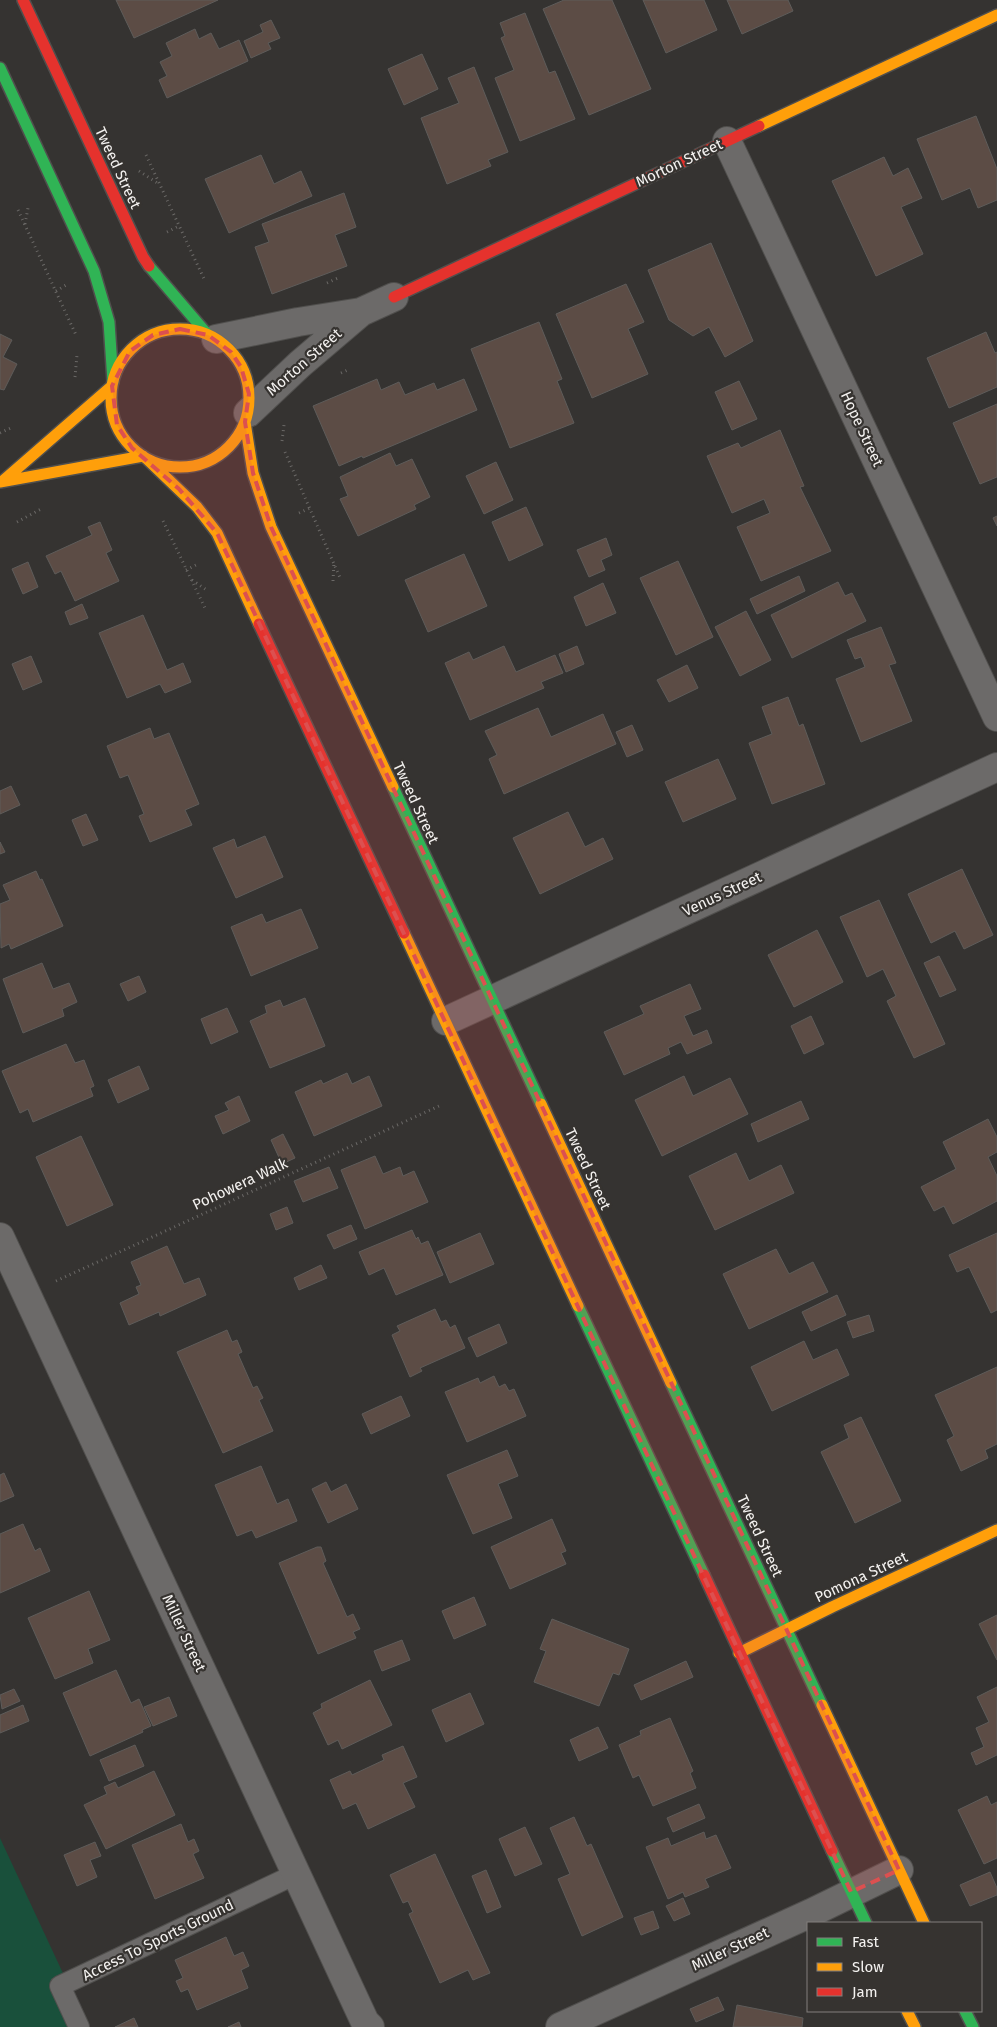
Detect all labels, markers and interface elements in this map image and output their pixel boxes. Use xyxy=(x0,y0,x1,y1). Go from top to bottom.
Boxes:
street label: Tweed Street xyxy=(91,124,145,212)
street label: Morton Street xyxy=(633,135,726,191)
street label: Morton Street xyxy=(263,324,346,400)
street label: Hope Street xyxy=(837,389,887,470)
street label: Tweed Street xyxy=(389,759,443,847)
street label: Venus Street xyxy=(680,868,765,920)
street label: Tweed Street xyxy=(561,1125,615,1213)
street label: Pohowera Walk xyxy=(190,1154,291,1214)
street label: Tweed Street xyxy=(733,1492,787,1580)
street label: Pomona Street xyxy=(812,1547,911,1606)
street label: Miller Street xyxy=(158,1591,210,1675)
street label: Access To Sports Ground xyxy=(79,1896,237,1984)
legend xyxy=(807,1922,982,2012)
street label: Miller Street xyxy=(688,1923,772,1975)
text: Fast xyxy=(852,1933,879,1951)
text: Slow xyxy=(852,1958,884,1976)
text: Jam xyxy=(852,1983,878,2001)

